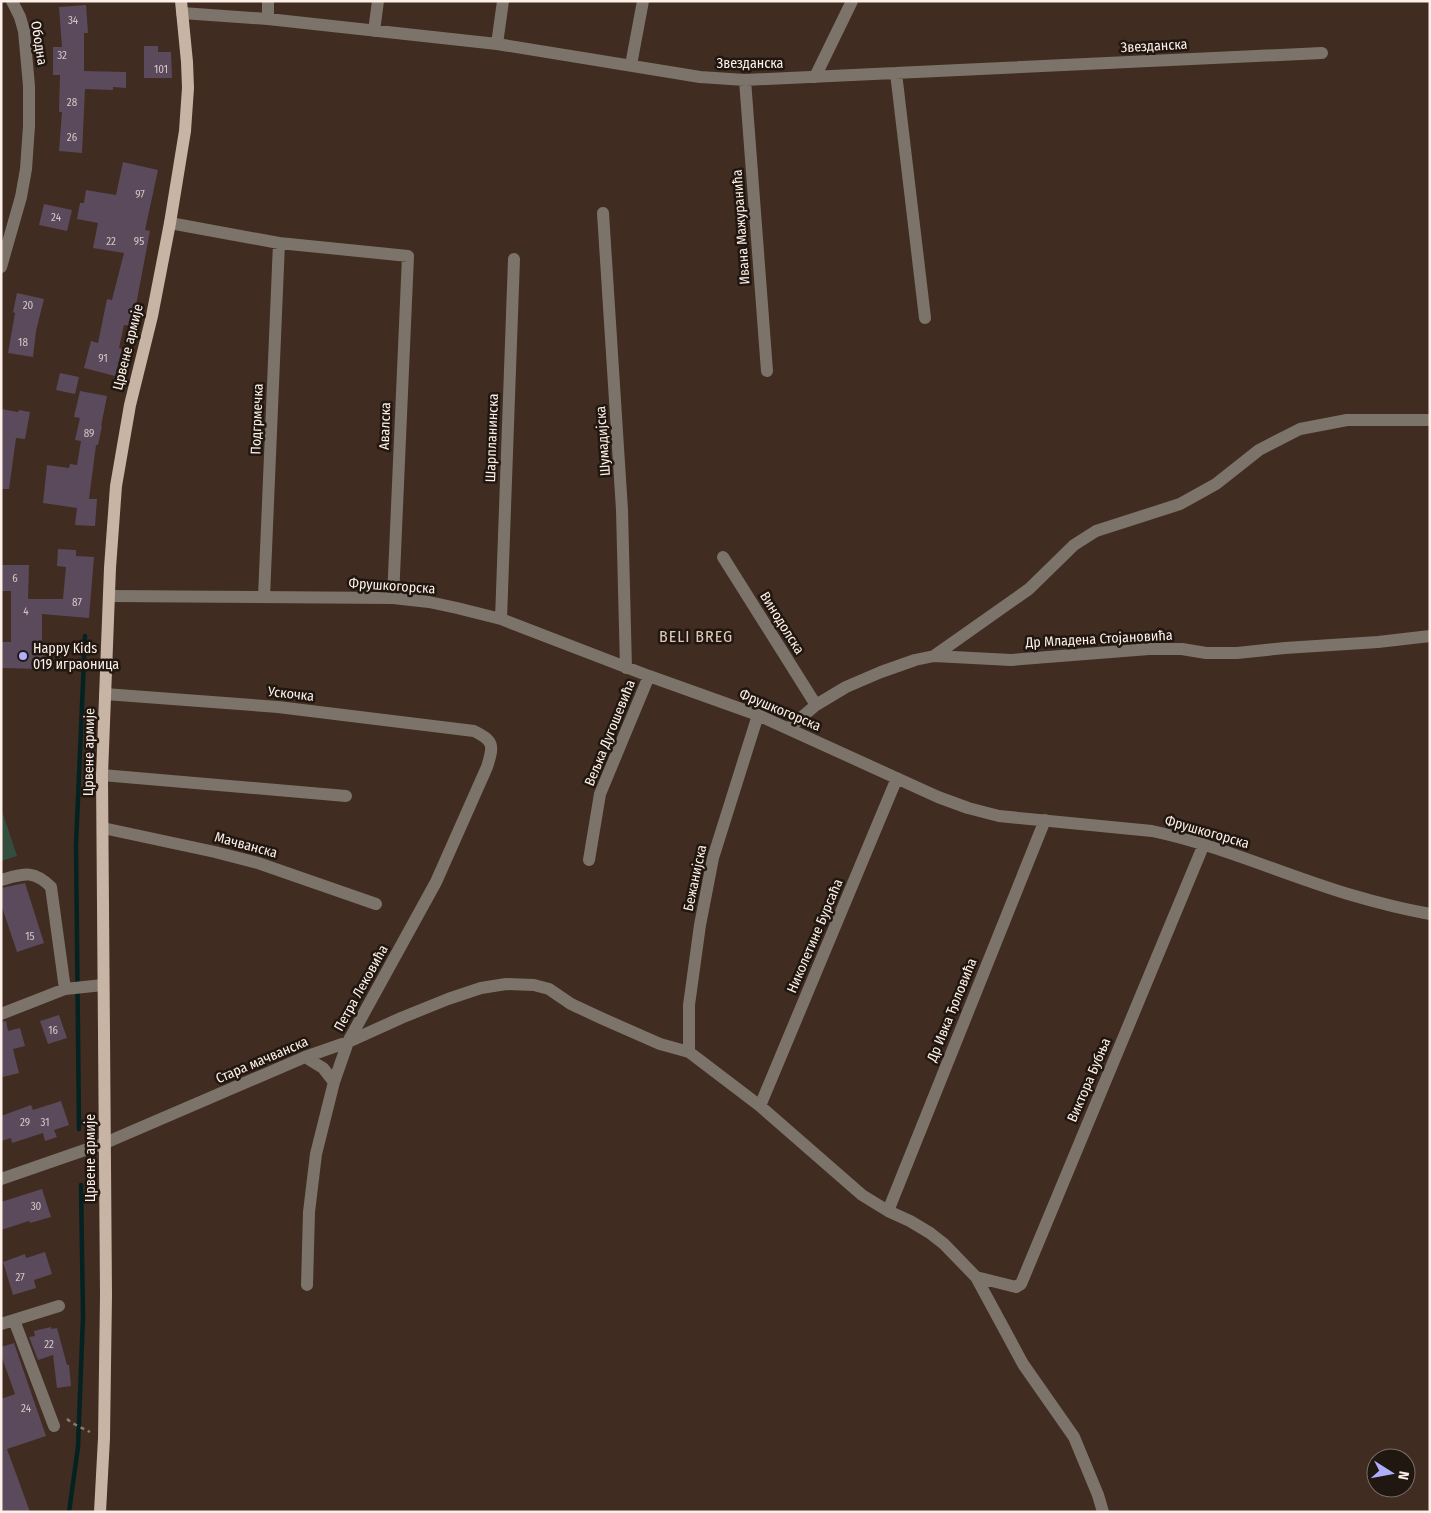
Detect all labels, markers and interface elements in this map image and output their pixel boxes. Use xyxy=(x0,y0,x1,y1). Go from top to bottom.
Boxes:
house number: 34 xyxy=(68,14,79,27)
street label: Ободна xyxy=(27,20,51,67)
street label: Звезданска xyxy=(1120,36,1188,56)
house number: 32 xyxy=(57,49,67,62)
street label: Звезданска xyxy=(717,55,784,72)
house number: 101 xyxy=(154,63,168,76)
house number: 28 xyxy=(67,96,78,109)
house number: 26 xyxy=(67,131,78,144)
street label: Ивана Мажуранића xyxy=(728,169,754,285)
house number: 97 xyxy=(135,188,145,201)
house number: 24 xyxy=(51,211,62,224)
house number: 22 xyxy=(106,235,116,248)
house number: 95 xyxy=(134,235,144,248)
house number: 20 xyxy=(23,299,34,312)
street label: Црвене армије xyxy=(109,302,147,392)
house number: 18 xyxy=(18,336,28,349)
house number: 91 xyxy=(98,352,108,365)
street label: Подгрмечка xyxy=(247,383,267,455)
street label: Шарпланинска xyxy=(482,393,502,483)
street label: Авалска xyxy=(376,402,394,450)
street label: Шумадијска xyxy=(592,405,614,477)
house number: 89 xyxy=(84,427,94,440)
house number: 6 xyxy=(12,572,18,585)
street label: Фрушкогорска xyxy=(348,574,436,598)
street label: Винодолска xyxy=(756,589,808,658)
house number: 87 xyxy=(72,596,82,609)
house number: 4 xyxy=(23,605,29,618)
district label: BELI BREG xyxy=(659,627,733,646)
street label: Др Младена Стојановића xyxy=(1024,627,1173,651)
place label: Happy Kids 019 играоница xyxy=(33,640,119,673)
marker: Happy Kids 019 играоница xyxy=(17,650,29,662)
street label: Вељка Дугошевића xyxy=(581,677,639,789)
street label: Ускочка xyxy=(266,683,315,705)
street label: Фрушкогорска xyxy=(737,685,823,735)
street label: Црвене армије xyxy=(80,708,98,796)
street label: Фрушкогорска xyxy=(1163,812,1251,852)
street label: Мачванска xyxy=(213,828,279,862)
street label: Бежанијска xyxy=(680,843,710,913)
street label: Николетине Бурсаћа xyxy=(783,876,847,996)
house number: 15 xyxy=(25,930,35,943)
street label: Петра Лековића xyxy=(330,942,392,1034)
street label: Др Ивка Ђоловића xyxy=(923,956,981,1065)
house number: 16 xyxy=(48,1024,58,1037)
street label: Стара мачванска xyxy=(213,1033,311,1087)
street label: Виктора Бубња xyxy=(1064,1035,1114,1125)
street label: Црвене армије xyxy=(82,1114,99,1202)
house number: 29 xyxy=(20,1116,30,1129)
house number: 31 xyxy=(41,1116,50,1129)
house number: 30 xyxy=(31,1200,42,1213)
house number: 27 xyxy=(15,1271,25,1284)
house number: 22 xyxy=(44,1338,54,1351)
house number: 24 xyxy=(21,1402,32,1415)
north arrow xyxy=(1366,1448,1416,1498)
text: N xyxy=(1394,1470,1412,1481)

